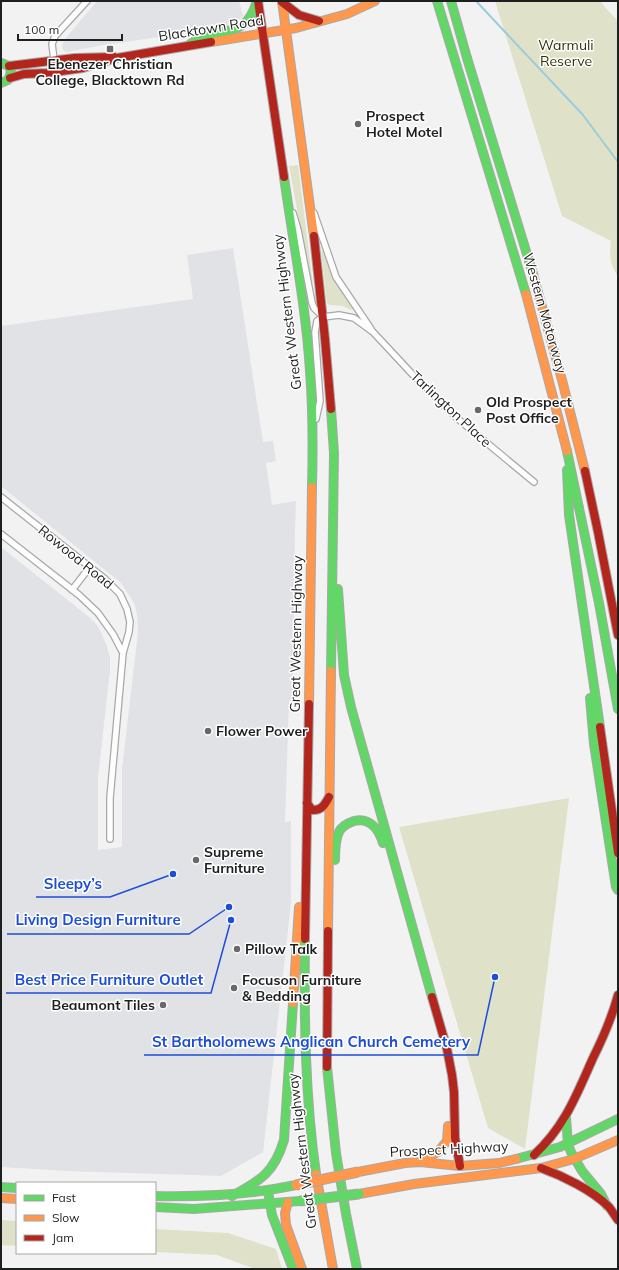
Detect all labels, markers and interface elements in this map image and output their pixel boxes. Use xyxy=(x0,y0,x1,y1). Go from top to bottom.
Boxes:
street label: Blacktown Road xyxy=(157,11,265,45)
scale bar xyxy=(18,16,122,42)
text: 100 m xyxy=(24,22,59,37)
park label: Warmuli Reserve xyxy=(538,36,594,70)
marker: Ebenezer Christian College, Blacktown Rd xyxy=(105,44,115,54)
place label: Ebenezer Christian College, Blacktown Rd xyxy=(36,55,184,89)
place label: Prospect Hotel Motel xyxy=(366,107,442,141)
marker: Prospect Hotel Motel xyxy=(353,119,363,129)
street label: Great Western Highway xyxy=(268,233,305,391)
street label: Western Motorway xyxy=(519,251,571,376)
street label: Tarlington Place xyxy=(407,367,495,451)
place label: Old Prospect Post Office xyxy=(486,393,572,427)
marker: Old Prospect Post Office xyxy=(473,405,483,415)
street label: Rowood Road xyxy=(35,521,117,593)
street label: Great Western Highway xyxy=(286,555,306,713)
place label: Flower Power xyxy=(216,722,308,740)
marker: Flower Power xyxy=(203,726,213,736)
place label: Supreme Furniture xyxy=(204,843,265,877)
marker: Supreme Furniture xyxy=(191,855,201,865)
callout: Sleepy’s xyxy=(36,870,110,897)
text: Sleepy’s xyxy=(44,874,102,893)
callout: Living Design Furniture xyxy=(7,907,189,934)
text: Living Design Furniture xyxy=(15,910,181,929)
place label: Pillow Talk xyxy=(245,940,318,958)
marker: Pillow Talk xyxy=(232,944,242,954)
callout: Best Price Furniture Outlet xyxy=(6,966,211,993)
text: Best Price Furniture Outlet xyxy=(15,970,203,989)
place label: Focuson Furniture & Bedding xyxy=(242,971,362,1005)
marker: Focuson Furniture & Bedding xyxy=(229,983,239,993)
place label: Beaumont Tiles xyxy=(52,996,155,1014)
marker: Beaumont Tiles xyxy=(158,1000,168,1010)
callout: St Bartholomews Anglican Church Cemetery xyxy=(144,1028,478,1055)
text: St Bartholomews Anglican Church Cemetery xyxy=(152,1032,471,1051)
street label: Great Western Highway xyxy=(283,1072,320,1230)
street label: Prospect Highway xyxy=(389,1137,509,1161)
legend xyxy=(16,1182,156,1254)
text: Fast xyxy=(52,1190,76,1205)
text: Slow xyxy=(52,1210,80,1225)
text: Jam xyxy=(52,1230,74,1245)

